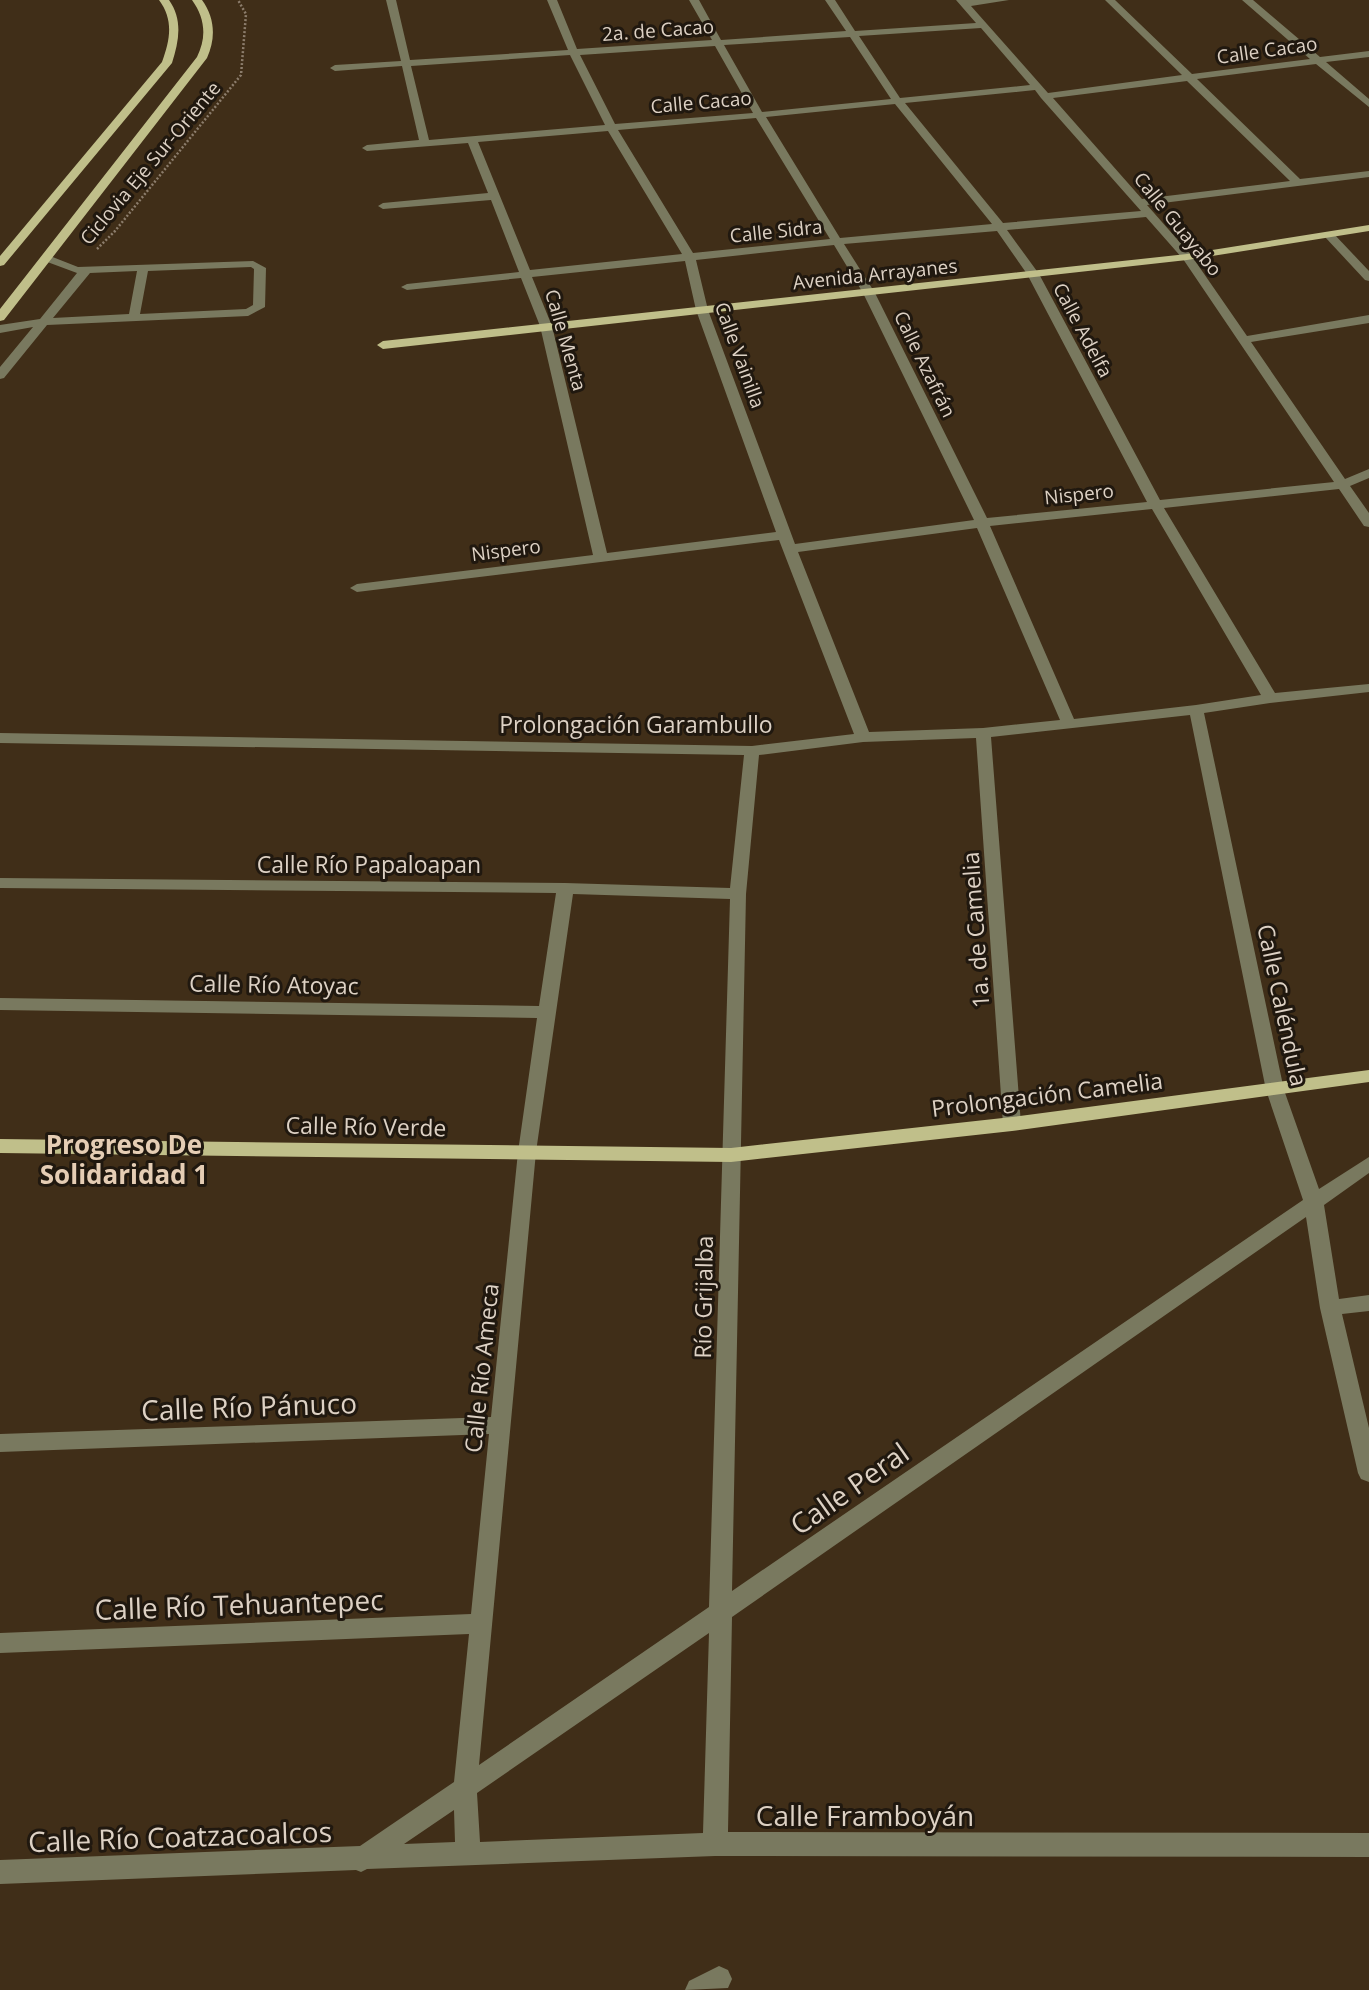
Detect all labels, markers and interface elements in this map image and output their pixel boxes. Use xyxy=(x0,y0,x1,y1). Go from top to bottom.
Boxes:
street label: 2a. de Cacao xyxy=(601,13,715,47)
street label: Calle Cacao xyxy=(1215,30,1319,70)
street label: Ciclovia Eje Sur-Oriente xyxy=(74,76,226,250)
street label: Calle Cacao xyxy=(649,85,753,119)
street label: Calle Guayabo xyxy=(1128,167,1228,281)
street label: Calle Sidra xyxy=(728,213,824,249)
street label: Avenida Arrayanes xyxy=(791,252,959,296)
street label: Calle Adelfa xyxy=(1047,278,1119,382)
street label: Calle Menta xyxy=(539,286,593,394)
street label: Calle Vainilla xyxy=(709,298,771,412)
street label: Calle Azafrán xyxy=(888,306,962,422)
street label: Nispero xyxy=(1043,477,1115,511)
street label: Nispero xyxy=(470,533,542,567)
street label: Prolongación Garambullo xyxy=(499,708,773,740)
street label: Calle Río Papaloapan xyxy=(257,848,481,880)
street label: 1a. de Camelia xyxy=(954,851,996,1009)
street label: Calle Caléndula xyxy=(1250,921,1316,1089)
street label: Calle Río Atoyac xyxy=(189,967,359,1001)
street label: Prolongación Camelia xyxy=(930,1064,1164,1124)
street label: Calle Río Verde xyxy=(285,1109,447,1143)
district label: Progreso De Solidaridad 1 xyxy=(40,1126,208,1192)
street label: Río Grijalba xyxy=(686,1235,720,1359)
street label: Calle Río Ameca xyxy=(456,1282,506,1454)
street label: Calle Río Pánuco xyxy=(141,1383,357,1429)
street label: Calle Peral xyxy=(782,1433,916,1543)
street label: Calle Río Tehuantepec xyxy=(94,1580,384,1628)
street label: Calle Framboyán xyxy=(756,1796,974,1834)
street label: Calle Río Coatzacoalcos xyxy=(27,1812,333,1860)

